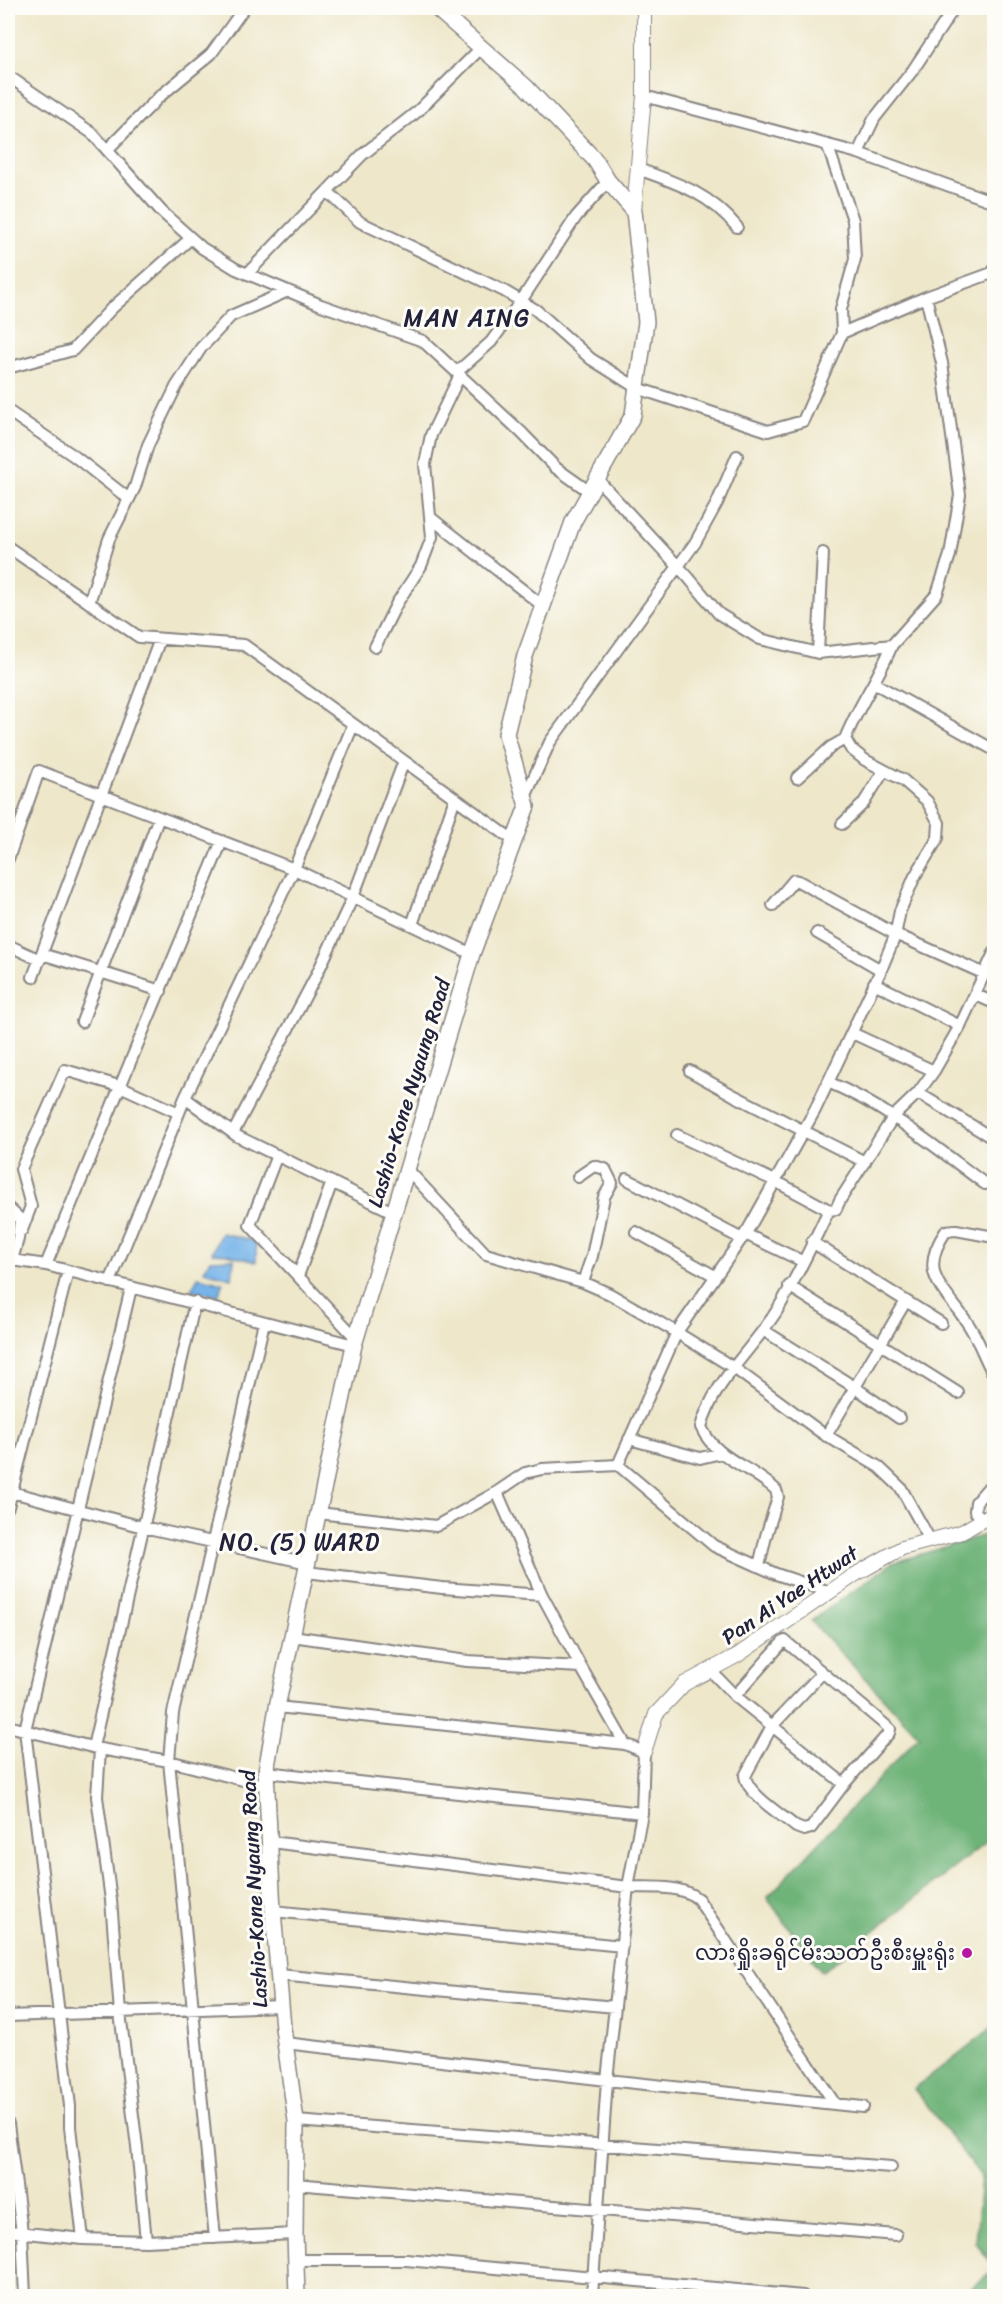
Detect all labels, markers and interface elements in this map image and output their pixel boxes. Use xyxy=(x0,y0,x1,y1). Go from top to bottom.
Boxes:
district label: MAN AING xyxy=(403,297,531,339)
street label: Lashio-Kone Nyaung Road xyxy=(356,972,462,1212)
district label: NO. (5) WARD xyxy=(219,1521,381,1563)
street label: Pan Ai Yae Htwat xyxy=(714,1534,868,1655)
street label: Lashio-Kone Nyaung Road xyxy=(229,1767,279,2009)
place label: လားရှိုးခရိုင်မီးသတ်ဦးစီးမှူးရုံး xyxy=(695,1934,955,1972)
marker: လားရှိုးခရိုင်မီးသတ်ဦးစီးမှူးရုံး xyxy=(960,1946,974,1960)

